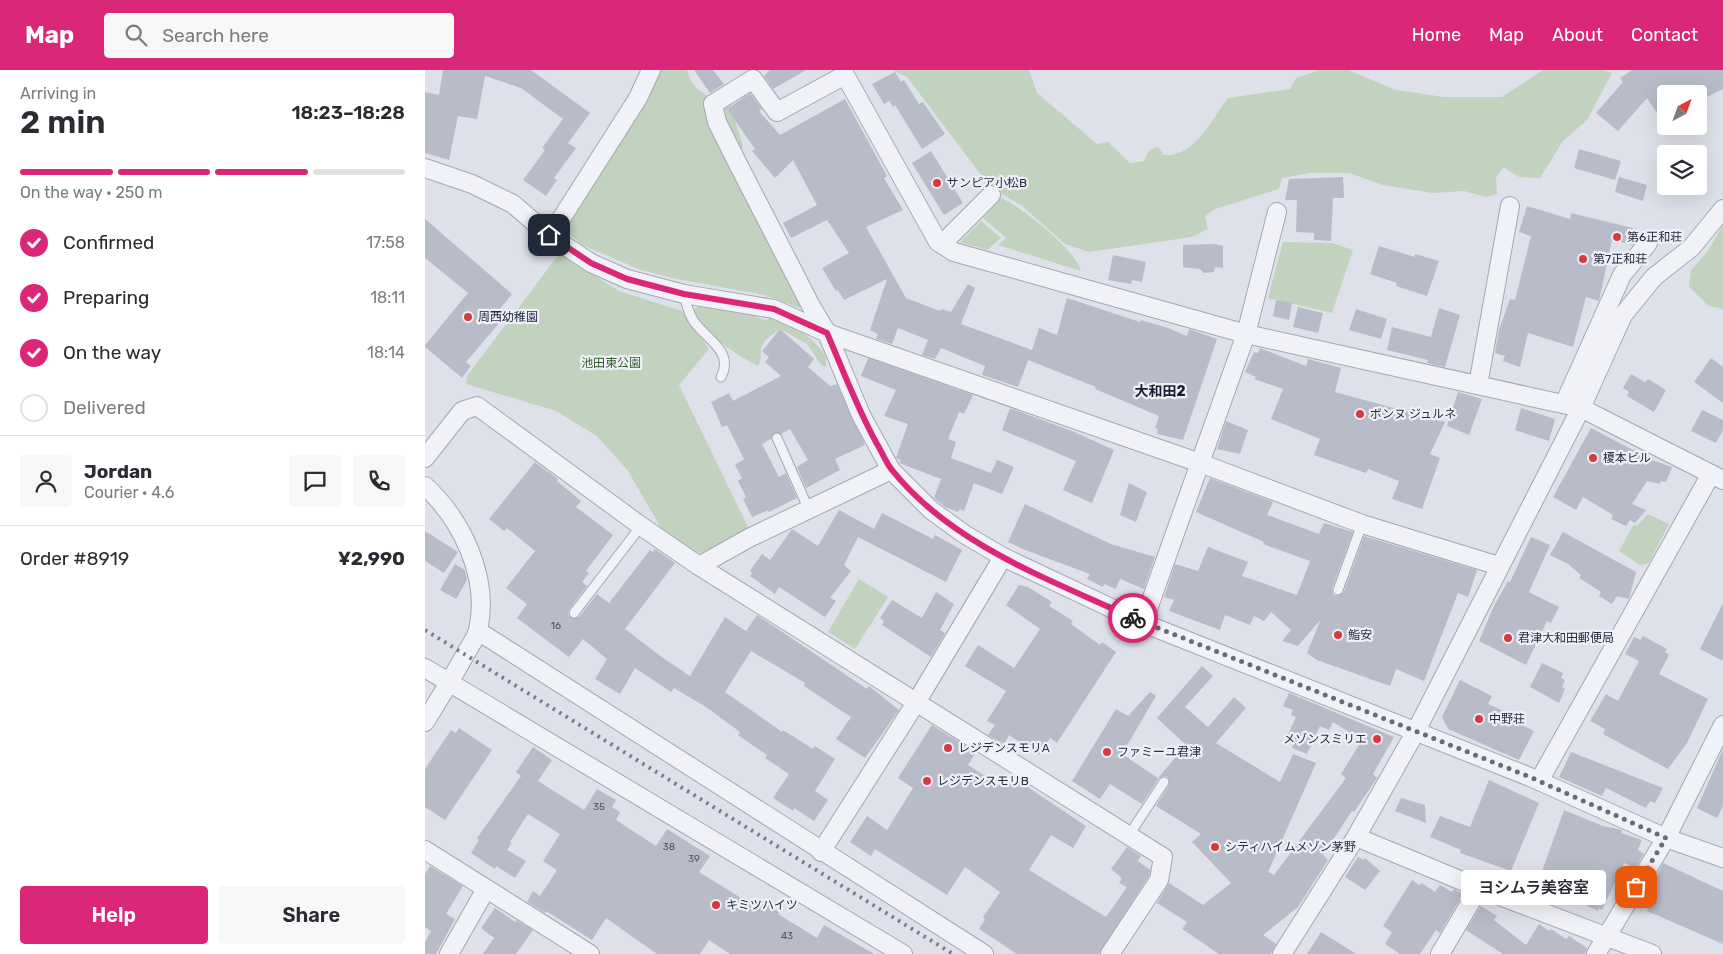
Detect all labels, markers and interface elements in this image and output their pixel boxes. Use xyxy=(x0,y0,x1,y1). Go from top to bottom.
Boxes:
search box xyxy=(104,13,454,58)
text: Map xyxy=(25,21,74,49)
icon: search xyxy=(122,21,150,49)
text: Search here xyxy=(162,24,269,47)
text: Home xyxy=(1412,24,1461,46)
text: Map xyxy=(1489,24,1524,46)
text: About xyxy=(1552,24,1603,46)
text: Contact xyxy=(1631,24,1698,46)
text: Arriving in xyxy=(20,84,96,103)
north arrow xyxy=(1657,85,1707,135)
map controls xyxy=(1657,85,1707,195)
text: 18:23–18:28 xyxy=(291,101,405,124)
text: 2 min xyxy=(20,103,105,141)
button: layers xyxy=(1657,145,1707,195)
place label: サンピア小松B xyxy=(947,176,1027,190)
marker: サンピア小松B xyxy=(931,177,943,189)
text: On the way · 250 m xyxy=(20,183,163,202)
pin xyxy=(528,214,570,256)
icon: home xyxy=(535,221,563,249)
icon: check xyxy=(20,229,48,257)
place label: 第6正和荘 xyxy=(1627,230,1682,244)
text: Confirmed xyxy=(63,231,154,254)
marker: 第6正和荘 xyxy=(1611,231,1623,243)
text: 17:58 xyxy=(366,233,405,252)
place label: 第7正和荘 xyxy=(1593,252,1647,266)
marker: 第7正和荘 xyxy=(1577,253,1589,265)
icon: check xyxy=(20,284,48,312)
text: Preparing xyxy=(63,286,149,309)
text: 18:11 xyxy=(370,288,405,307)
place label: 周西幼稚園 xyxy=(478,310,538,324)
marker: 周西幼稚園 xyxy=(462,311,474,323)
icon: check xyxy=(20,339,48,367)
text: On the way xyxy=(63,341,161,364)
text: 18:14 xyxy=(367,343,405,362)
park label: 池田東公園 xyxy=(581,356,641,370)
district label: 大和田2 xyxy=(1134,383,1186,400)
text: Delivered xyxy=(63,396,146,419)
place label: ボンヌ ジュルネ xyxy=(1370,407,1456,421)
marker: ボンヌ ジュルネ xyxy=(1354,408,1366,420)
place label: 榎本ビル xyxy=(1603,451,1651,465)
marker: 榎本ビル xyxy=(1587,452,1599,464)
button: person xyxy=(20,455,72,507)
button: chat xyxy=(289,455,341,507)
button: phone xyxy=(353,455,405,507)
text: Jordan xyxy=(84,460,152,483)
text: Courier · 4.6 xyxy=(84,483,174,502)
text: Order #8919 xyxy=(20,547,129,570)
text: ¥2,990 xyxy=(338,547,405,570)
courier xyxy=(1108,593,1158,643)
icon: bike xyxy=(1119,604,1147,632)
house number: 16 xyxy=(551,620,561,632)
place label: 鮨安 xyxy=(1348,628,1372,642)
marker: 鮨安 xyxy=(1332,629,1344,641)
place label: 君津大和田郵便局 xyxy=(1518,631,1614,645)
marker: 君津大和田郵便局 xyxy=(1502,632,1514,644)
place label: 中野荘 xyxy=(1489,712,1525,726)
marker: 中野荘 xyxy=(1473,713,1485,725)
place label: メゾンスミリエ xyxy=(1283,732,1367,746)
marker: メゾンスミリエ xyxy=(1371,733,1383,745)
place label: レジデンスモリA xyxy=(958,741,1050,755)
marker: レジデンスモリA xyxy=(942,742,954,754)
place label: ファミーユ君津 xyxy=(1117,745,1201,759)
marker: ファミーユ君津 xyxy=(1101,746,1113,758)
place label: レジデンスモリB xyxy=(937,774,1029,788)
marker: レジデンスモリB xyxy=(921,775,933,787)
house number: 35 xyxy=(593,801,605,813)
place label: シティハイムメゾン茅野 xyxy=(1225,840,1356,854)
house number: 38 xyxy=(663,841,675,853)
marker: シティハイムメゾン茅野 xyxy=(1209,841,1221,853)
house number: 39 xyxy=(688,853,700,865)
pin xyxy=(1615,866,1657,908)
callout: ヨシムラ美容室 xyxy=(1461,870,1606,904)
icon: bag xyxy=(1622,873,1650,901)
text: ヨシムラ美容室 xyxy=(1478,878,1589,897)
button: Help xyxy=(20,886,208,944)
button: Share xyxy=(218,886,405,944)
place label: キミツハイツ xyxy=(726,898,798,912)
marker: キミツハイツ xyxy=(710,899,722,911)
house number: 43 xyxy=(781,930,793,942)

